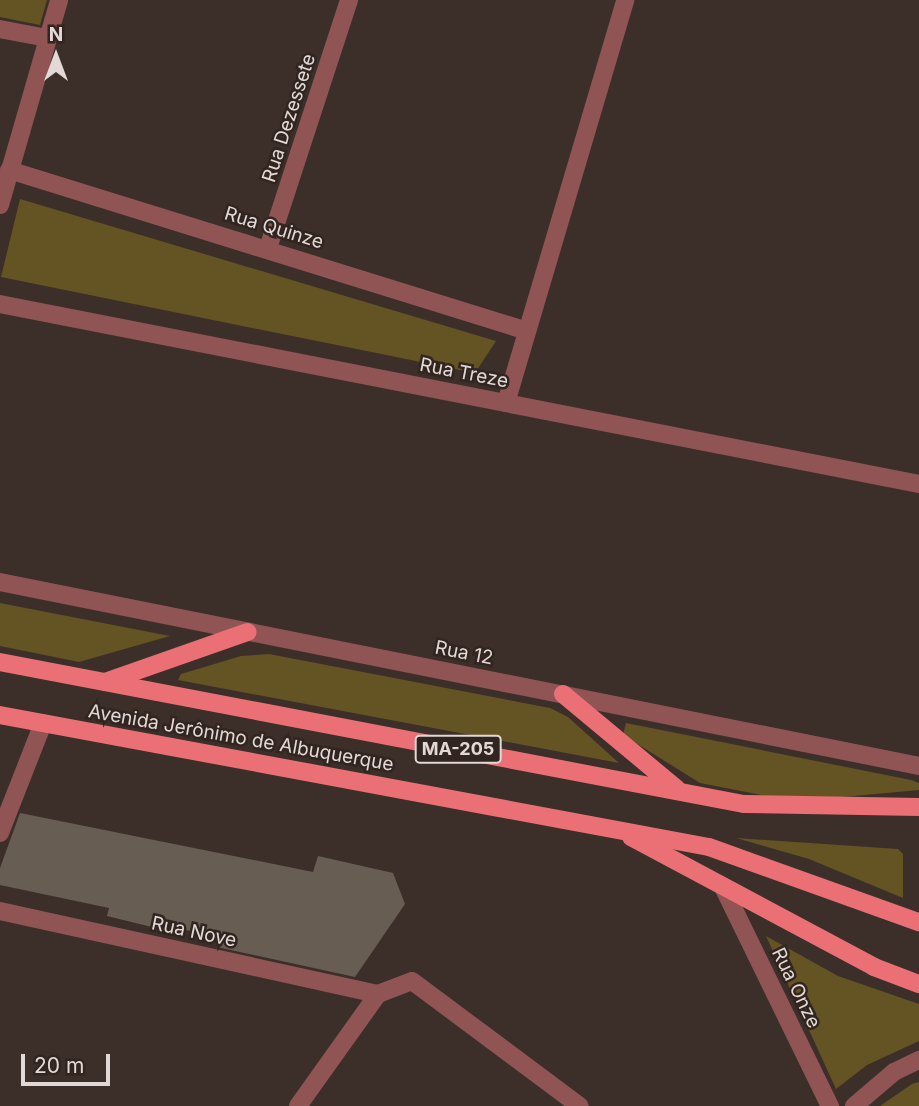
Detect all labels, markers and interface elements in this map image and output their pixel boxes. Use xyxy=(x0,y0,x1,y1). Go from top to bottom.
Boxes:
north arrow xyxy=(21,21,91,91)
text: N xyxy=(49,23,63,46)
street label: Rua Dezessete xyxy=(258,51,320,185)
street label: Rua Quinze xyxy=(222,202,326,254)
street label: Rua Treze xyxy=(418,353,510,393)
street label: Rua 12 xyxy=(433,636,495,670)
street label: Avenida Jerônimo de Albuquerque xyxy=(87,700,395,776)
road number: MA-205 xyxy=(414,734,502,764)
street label: Rua Nove xyxy=(149,912,239,952)
street label: Rua Onze xyxy=(767,944,825,1032)
scale bar xyxy=(24,1040,114,1084)
text: 20 m xyxy=(34,1053,84,1078)

